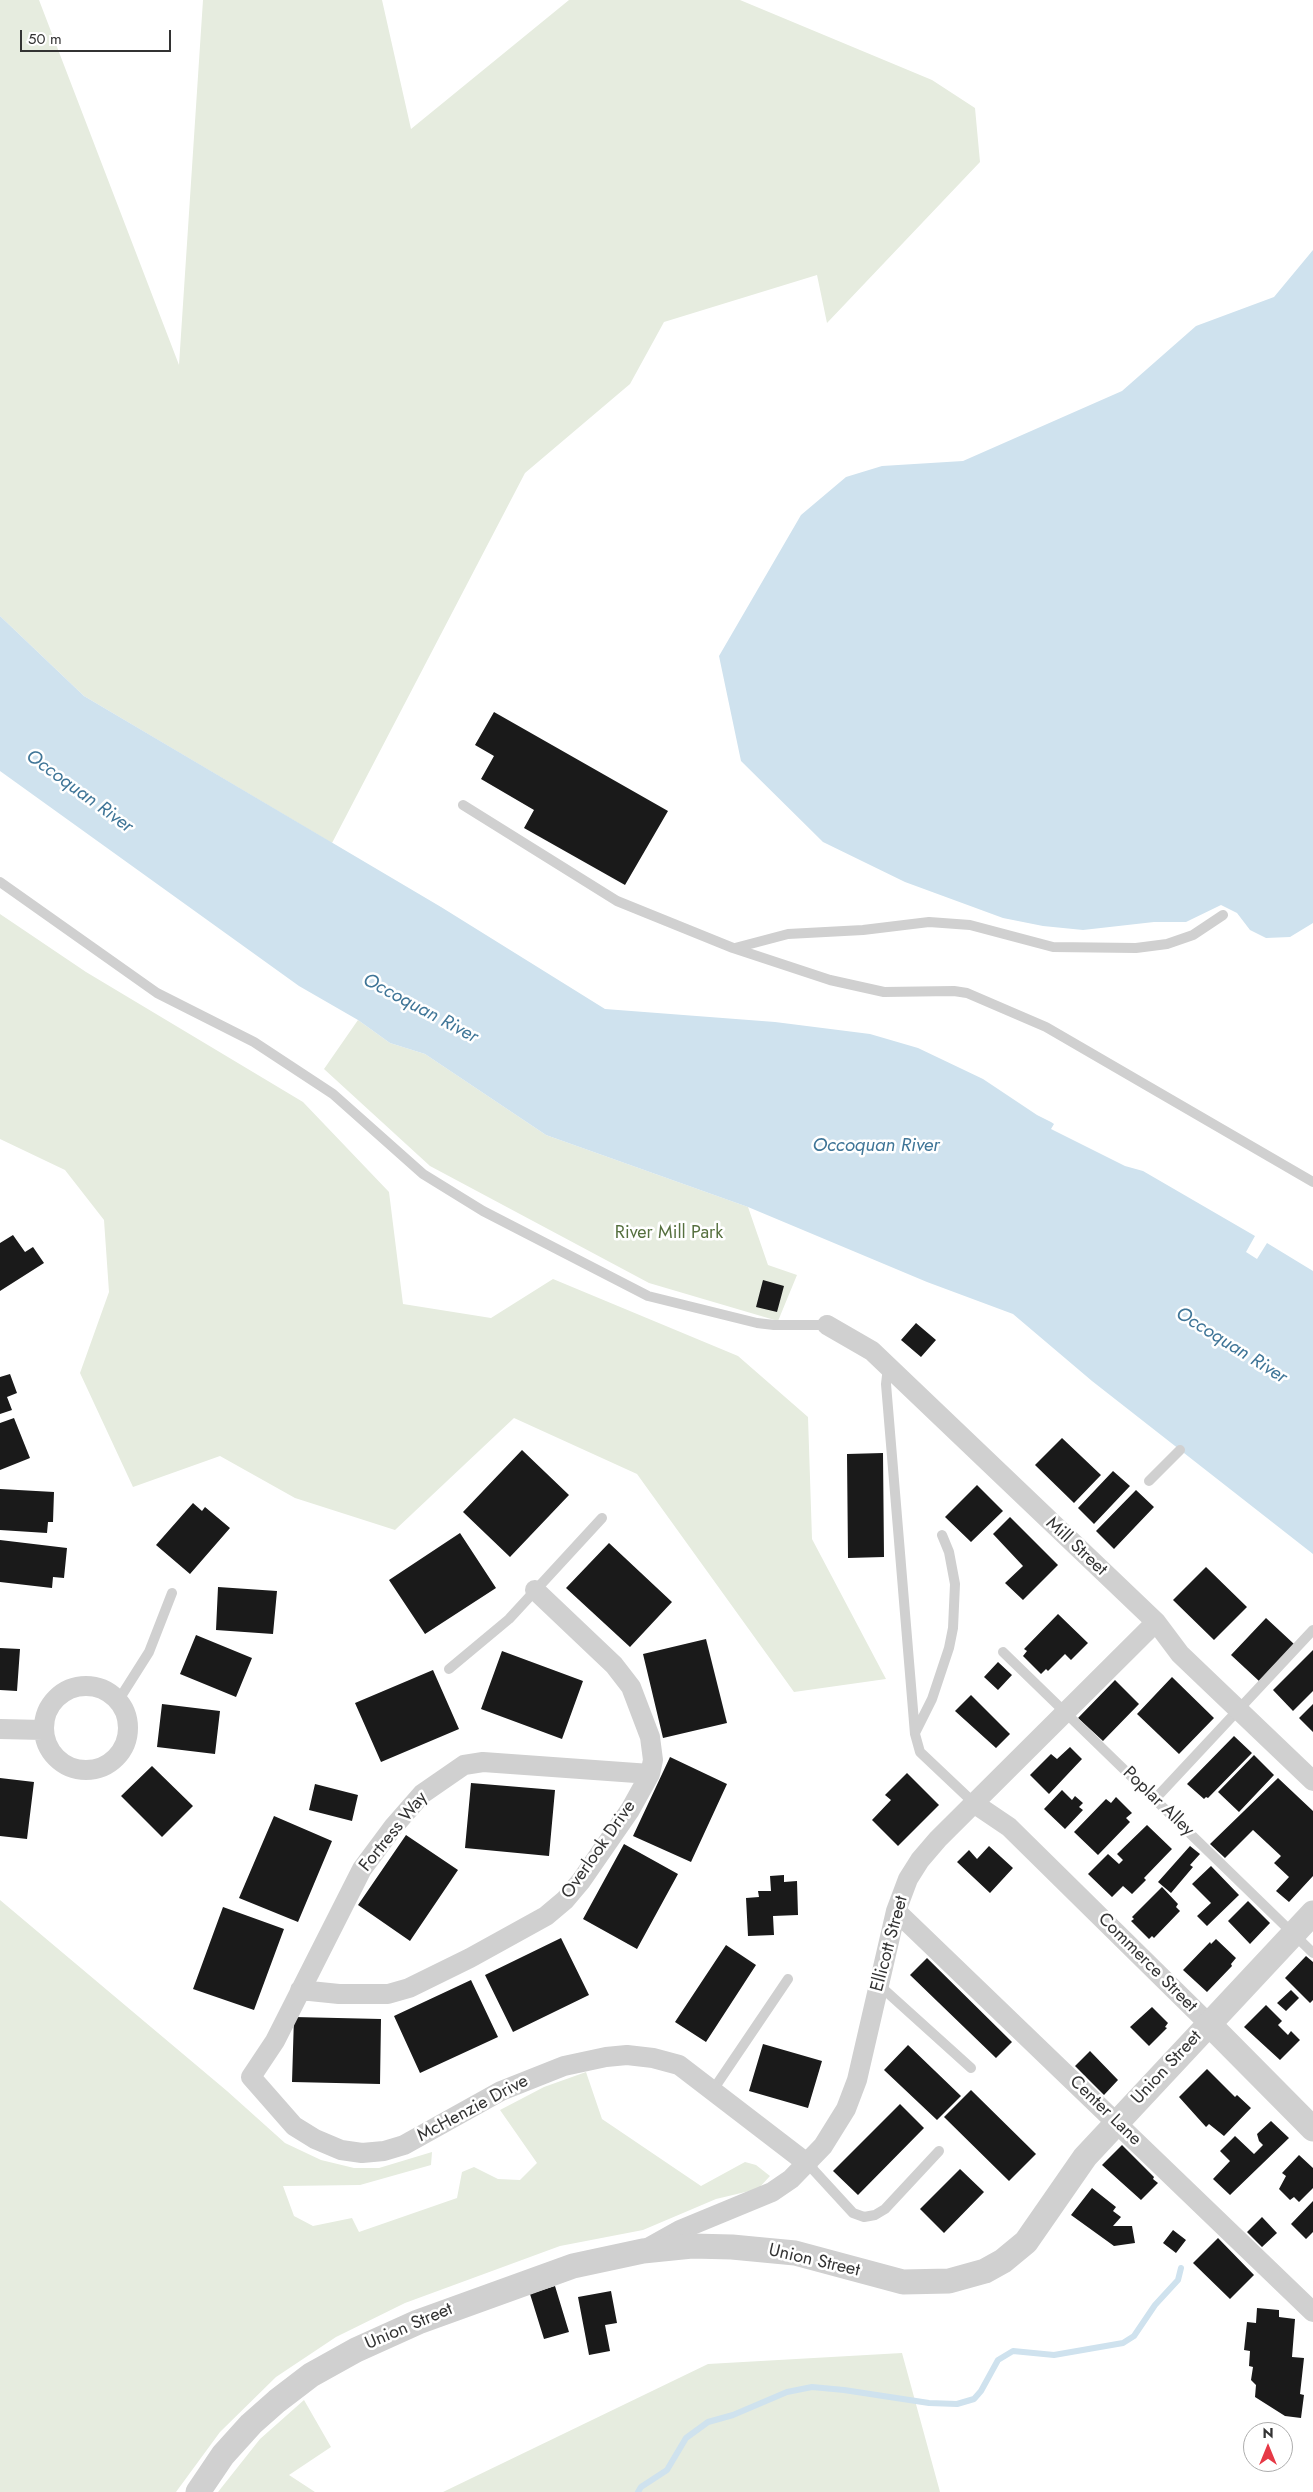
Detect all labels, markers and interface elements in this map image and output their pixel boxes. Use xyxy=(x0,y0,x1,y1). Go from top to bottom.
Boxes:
scale bar xyxy=(22,20,174,52)
text: 50 m xyxy=(28,28,62,50)
water label: Occoquan River xyxy=(21,745,137,839)
water label: Occoquan River xyxy=(359,969,481,1049)
water label: Occoquan River xyxy=(812,1135,940,1157)
park label: River Mill Park xyxy=(615,1223,723,1245)
water label: Occoquan River xyxy=(1171,1303,1291,1389)
street label: Mill Street xyxy=(1041,1513,1111,1581)
street label: Poplar Alley xyxy=(1118,1763,1198,1841)
street label: Fortress Way xyxy=(355,1788,433,1876)
street label: Overlook Drive xyxy=(557,1797,641,1903)
street label: Ellicott Street xyxy=(867,1894,913,1994)
street label: Commerce Street xyxy=(1093,1909,1201,2017)
street label: Union Street xyxy=(1127,2027,1207,2109)
street label: McHenzie Drive xyxy=(414,2071,532,2147)
street label: Center Lane xyxy=(1065,2071,1145,2151)
street label: Union Street xyxy=(766,2240,862,2282)
street label: Union Street xyxy=(362,2299,456,2355)
north arrow xyxy=(1243,2422,1293,2472)
text: N xyxy=(1262,2423,1274,2443)

